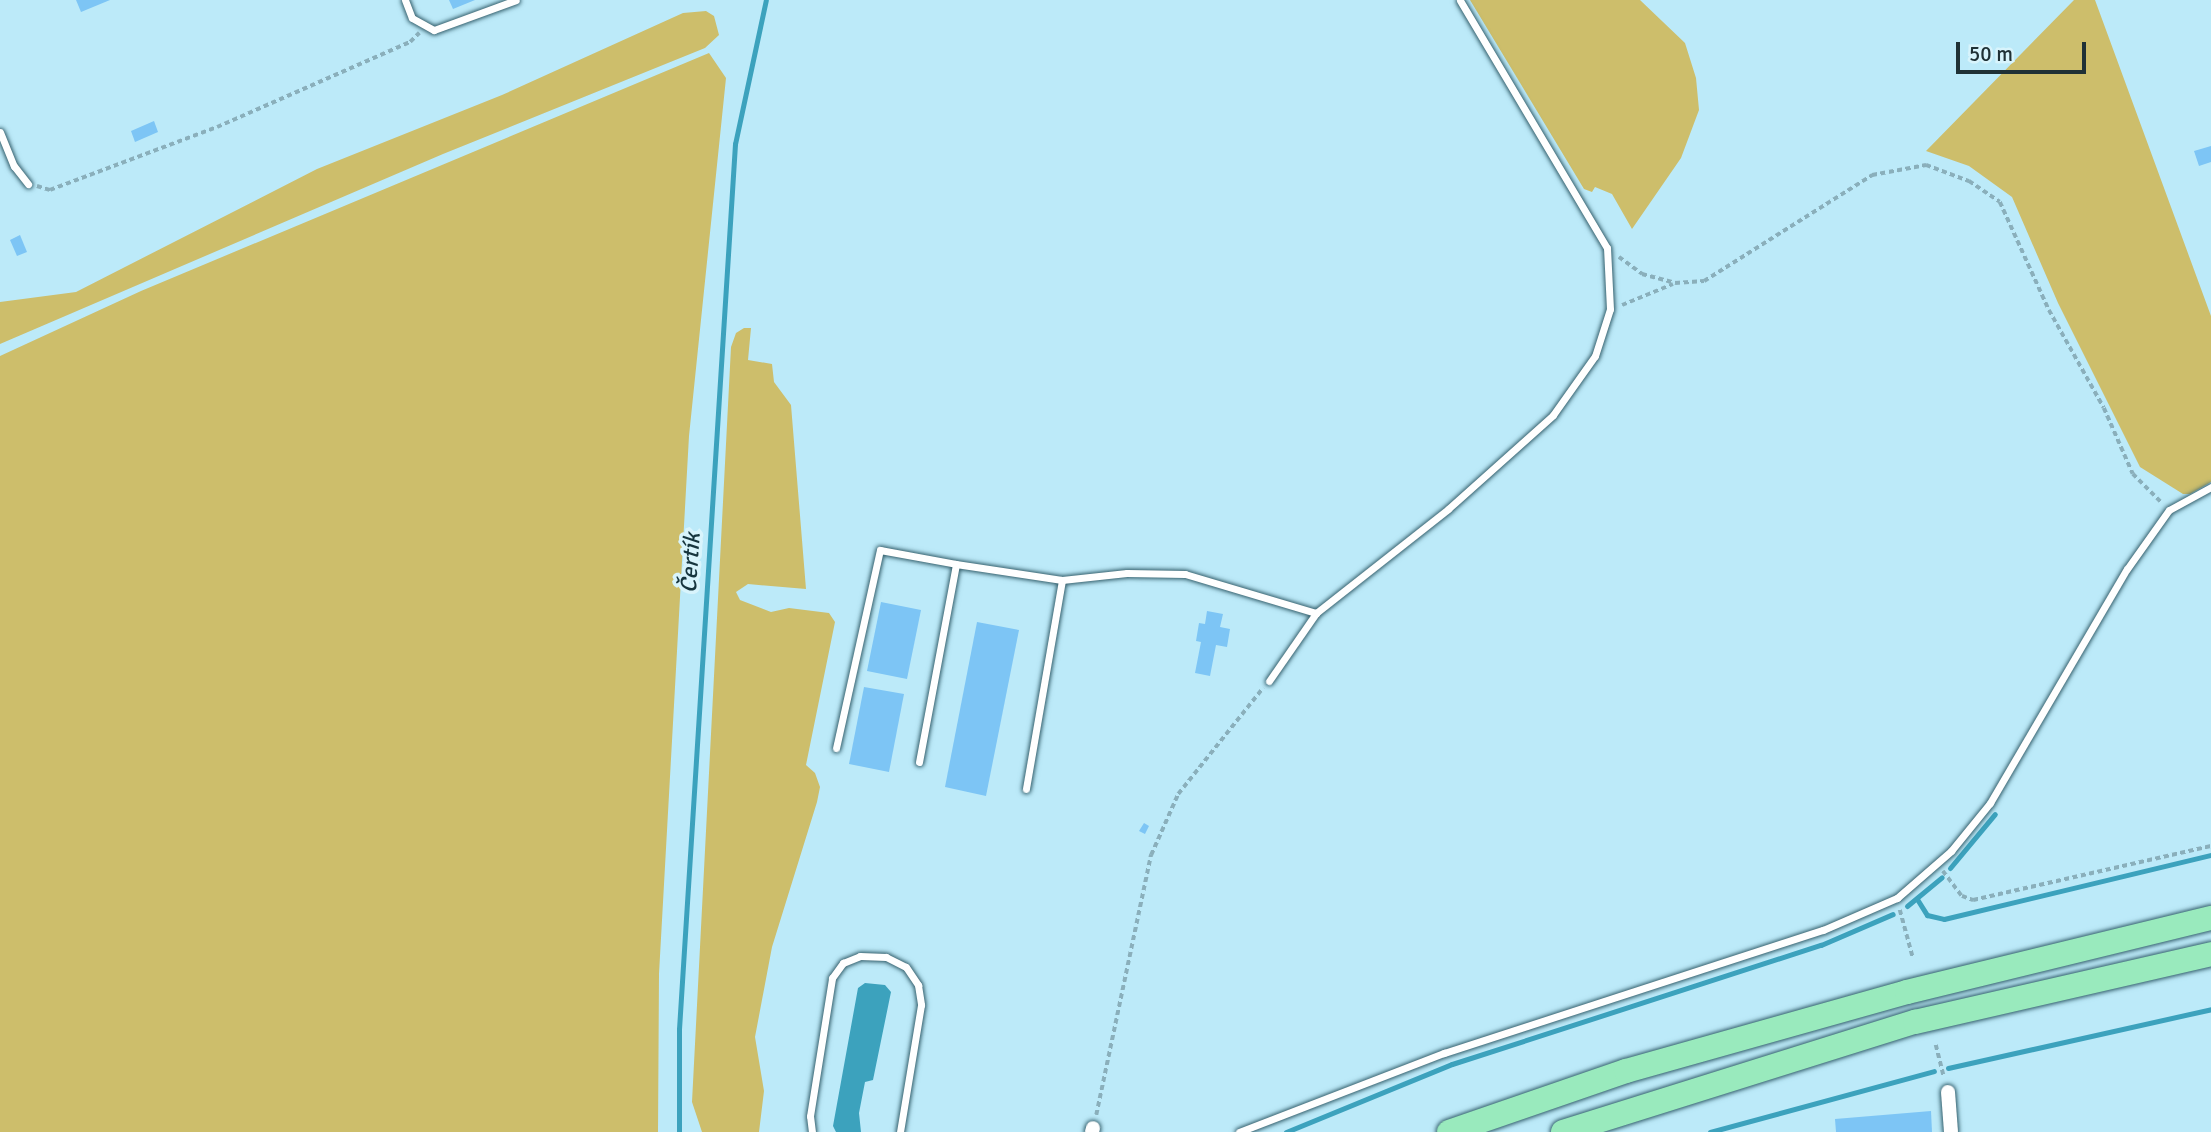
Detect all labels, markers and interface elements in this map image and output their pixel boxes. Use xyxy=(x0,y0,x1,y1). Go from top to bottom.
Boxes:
scale bar xyxy=(1959,28,2088,72)
text: 50 m xyxy=(1969,41,2013,67)
water label: Čertík xyxy=(675,532,707,594)

